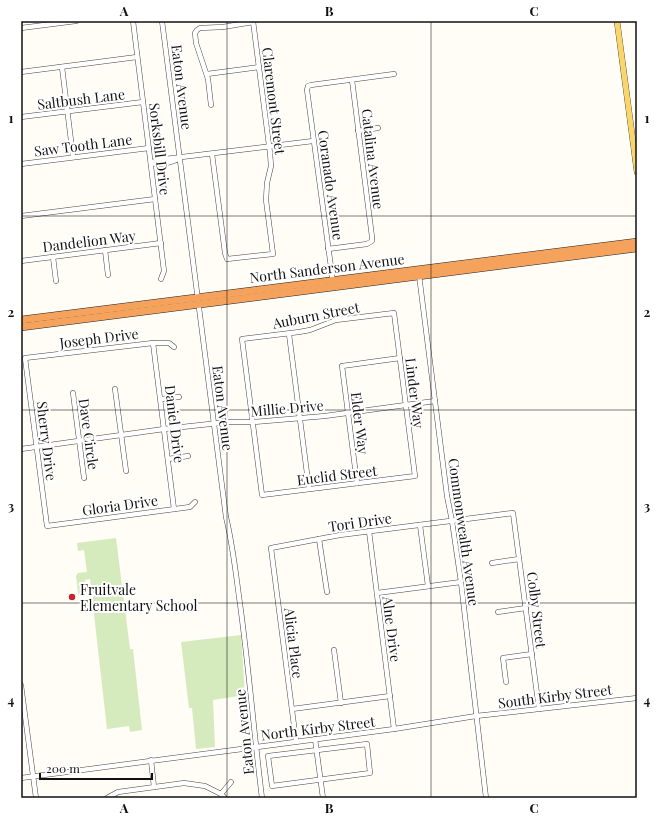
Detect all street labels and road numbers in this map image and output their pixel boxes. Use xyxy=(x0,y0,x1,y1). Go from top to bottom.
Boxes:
street label: Eaton Avenue xyxy=(167,43,197,131)
street label: Claremont Street xyxy=(258,46,290,157)
street label: Saltbush Lane xyxy=(36,84,126,114)
street label: Sorksbill Drive xyxy=(145,102,175,196)
street label: Catalina Avenue xyxy=(357,108,389,210)
street label: Coranado Avenue xyxy=(314,129,348,241)
street label: Saw Tooth Lane xyxy=(33,130,133,160)
street label: Dandelion Way xyxy=(41,226,137,256)
street label: North Sanderson Avenue xyxy=(248,249,406,287)
street label: Auburn Street xyxy=(270,297,362,333)
street label: Joseph Drive xyxy=(57,324,140,352)
street label: Linder Way xyxy=(401,357,429,429)
street label: Eaton Avenue xyxy=(208,364,238,452)
street label: Daniel Drive xyxy=(161,384,189,464)
street label: Elder Way xyxy=(347,391,373,455)
street label: Millie Drive xyxy=(250,395,324,421)
street label: Dave Circle xyxy=(75,397,103,471)
street label: Sherry Drive xyxy=(33,400,61,482)
street label: Commonwealth Avenue xyxy=(444,457,484,607)
street label: Euclid Street xyxy=(296,461,379,489)
street label: Gloria Drive xyxy=(81,490,159,520)
street label: Tori Drive xyxy=(327,508,393,536)
street label: Colby Street xyxy=(523,571,551,650)
street label: Alne Drive xyxy=(378,594,405,663)
street label: Alicia Place xyxy=(280,606,308,679)
street label: South Kirby Street xyxy=(497,679,614,712)
street label: Eaton Avenue xyxy=(230,688,258,776)
street label: North Kirby Street xyxy=(260,711,377,744)

